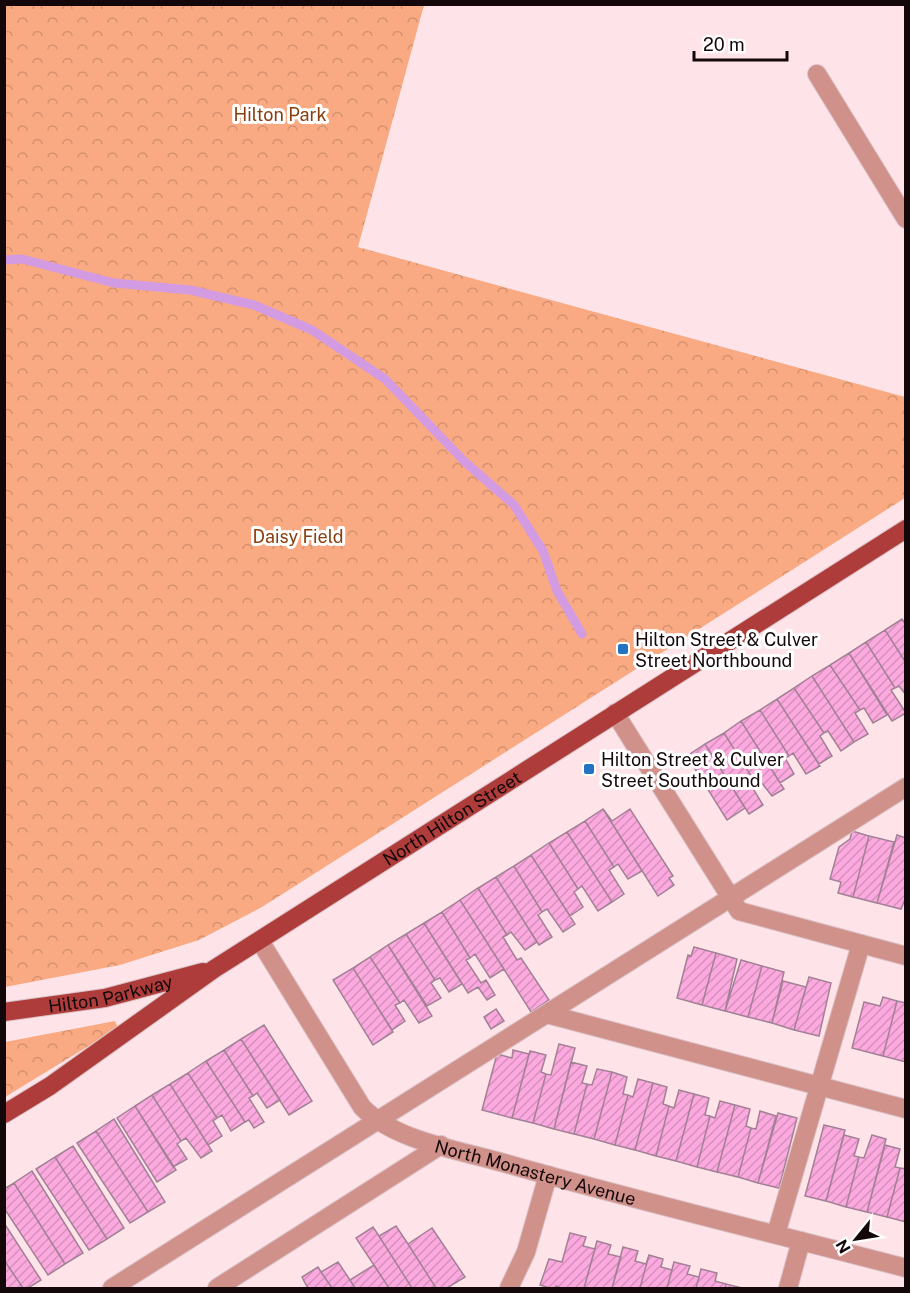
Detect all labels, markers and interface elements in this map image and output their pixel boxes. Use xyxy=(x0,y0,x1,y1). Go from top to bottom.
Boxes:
scale bar xyxy=(694,24,787,62)
text: 20 m xyxy=(703,34,745,55)
park label: Hilton Park xyxy=(233,104,327,125)
park label: Daisy Field xyxy=(253,526,344,547)
place label: Hilton Street & Culver Street Northbound xyxy=(635,629,818,671)
marker: Hilton Street & Culver Street Northbound xyxy=(616,642,630,656)
place label: Hilton Street & Culver Street Southbound xyxy=(601,749,784,791)
marker: Hilton Street & Culver Street Southbound xyxy=(582,762,596,776)
street label: North Hilton Street xyxy=(379,766,525,870)
street label: Hilton Parkway xyxy=(47,970,175,1016)
street label: North Monastery Avenue xyxy=(433,1135,638,1209)
north arrow xyxy=(826,1209,886,1269)
text: N xyxy=(832,1236,855,1256)

